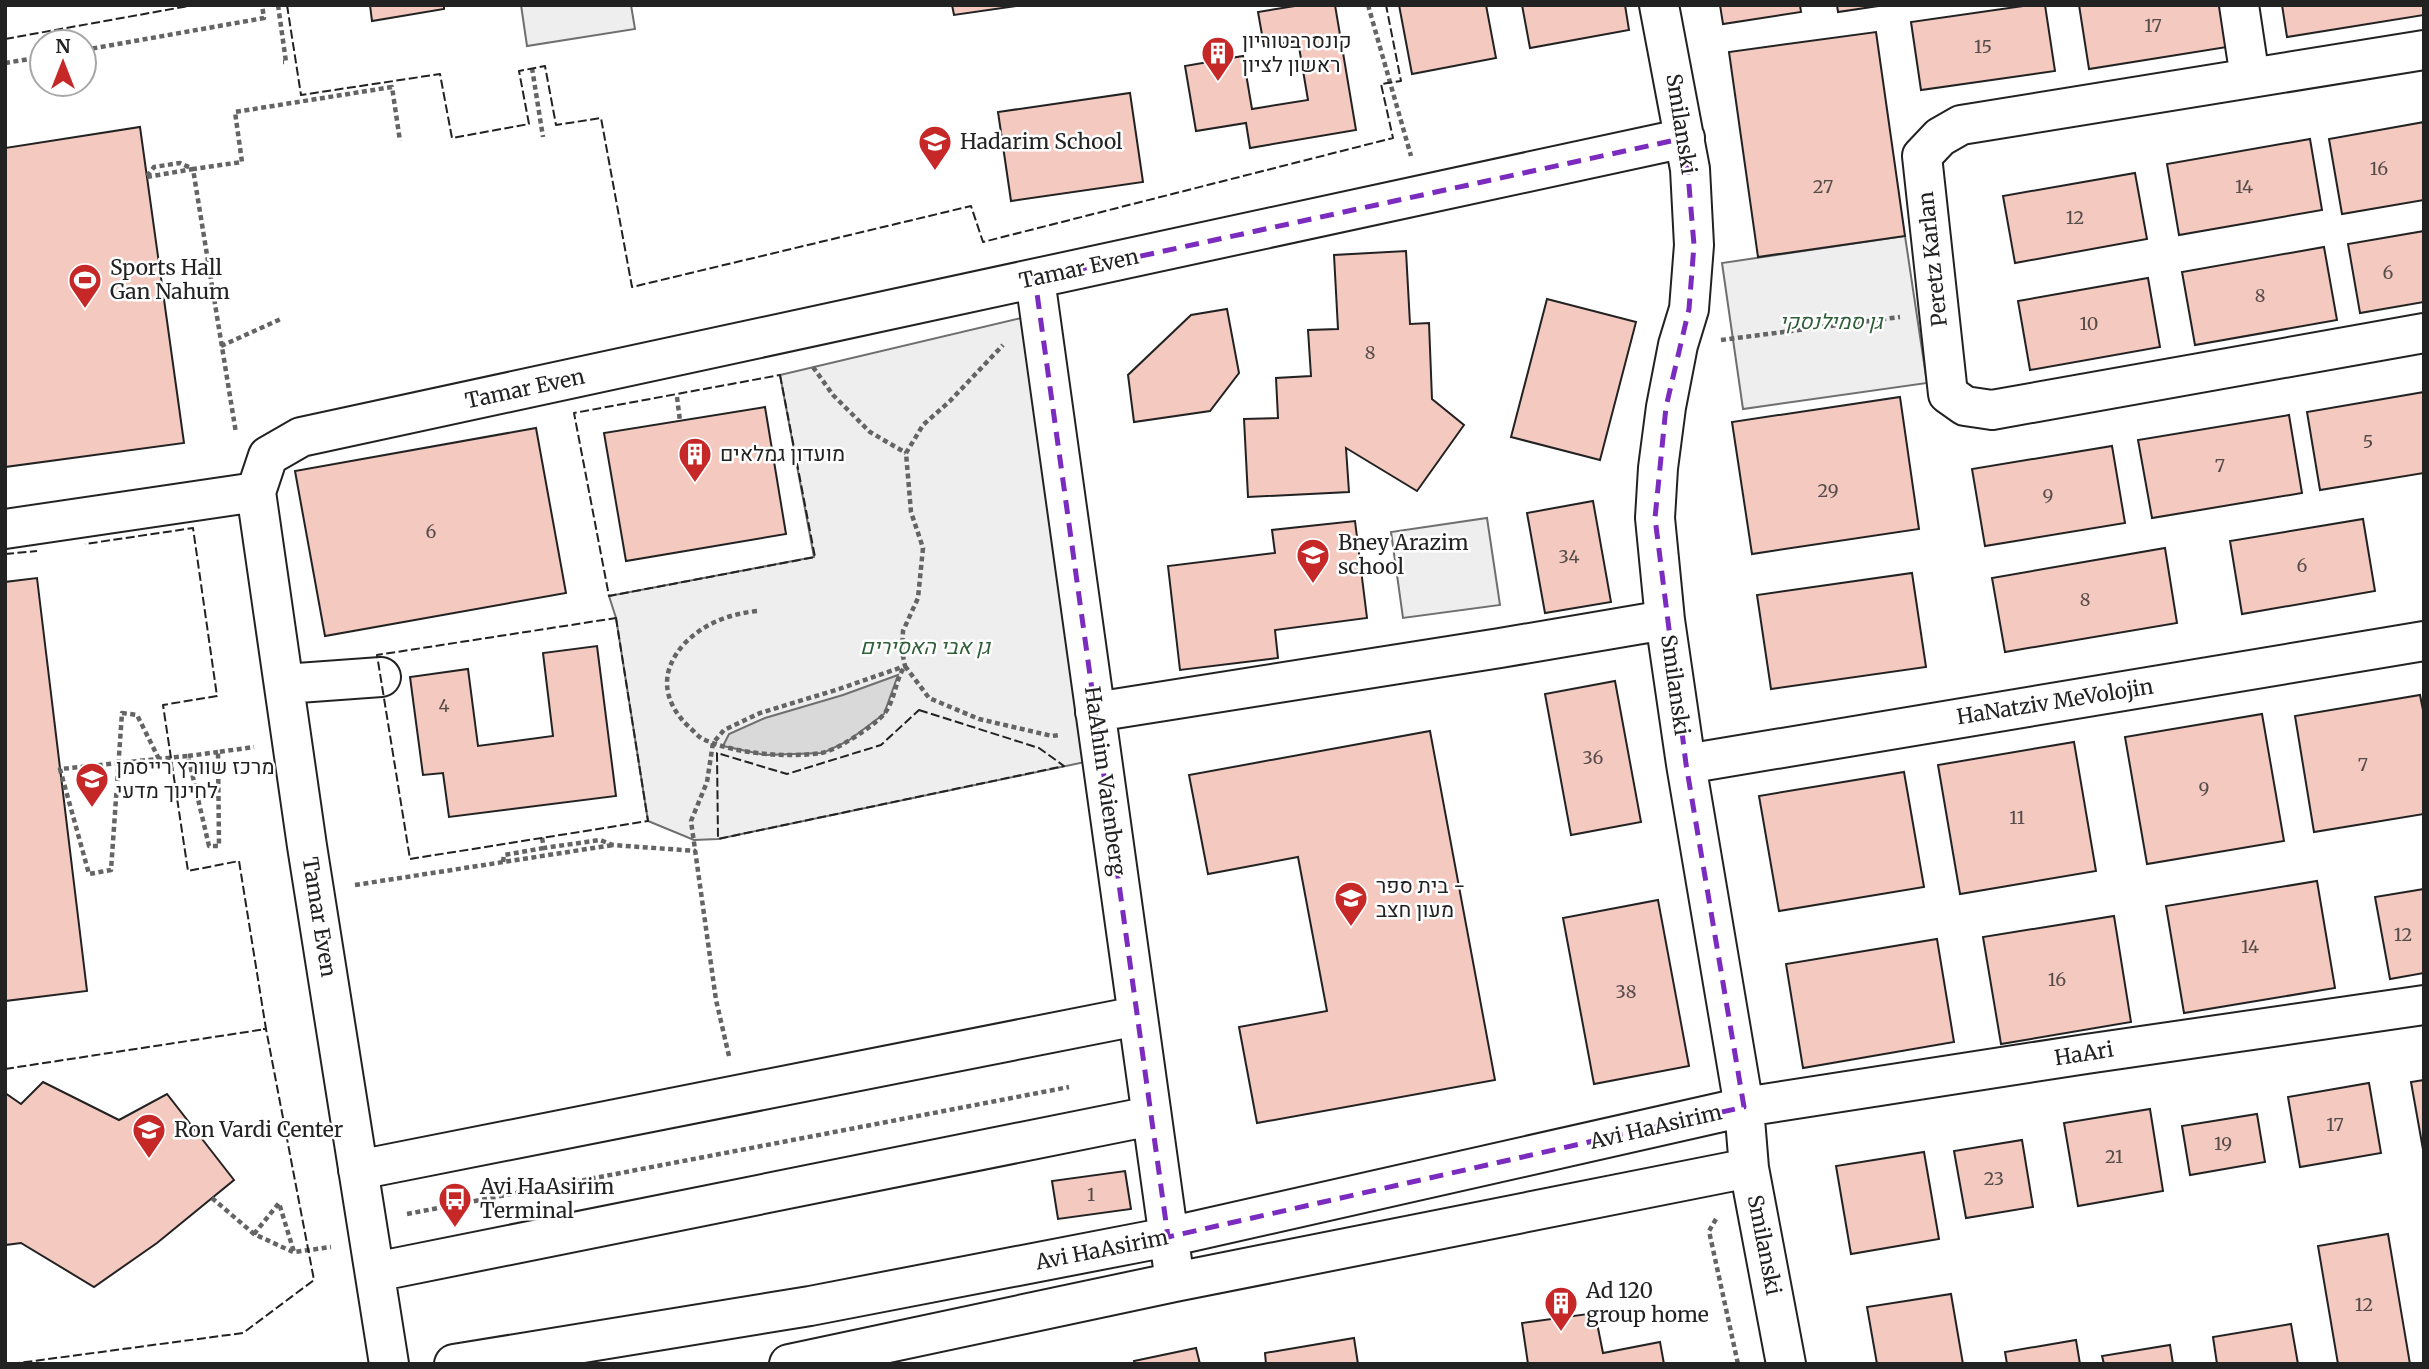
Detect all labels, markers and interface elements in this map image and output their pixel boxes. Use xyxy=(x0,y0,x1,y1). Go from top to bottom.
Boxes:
house number: 17 xyxy=(2144,14,2162,37)
place label: קונסרבטוריון ראשון לציון xyxy=(1242,27,1352,78)
north arrow xyxy=(28,28,98,98)
text: N xyxy=(55,34,71,58)
building icon: קונסרבטוריון ראשון לציון xyxy=(1199,34,1237,83)
house number: 15 xyxy=(1974,35,1992,58)
street label: Smilanski xyxy=(1660,72,1703,176)
school or university icon: Hadarim School xyxy=(916,123,954,172)
place label: Hadarim School xyxy=(960,128,1123,155)
house number: 16 xyxy=(2370,157,2388,180)
house number: 27 xyxy=(1813,175,1833,198)
house number: 14 xyxy=(2235,175,2253,198)
street label: Peretz Karlan xyxy=(1912,190,1953,328)
house number: 12 xyxy=(2066,206,2084,229)
street label: Tamar Even xyxy=(1017,243,1141,294)
place label: Sports Hall Gan Nahum xyxy=(110,254,230,305)
sports icon: Sports Hall Gan Nahum xyxy=(66,261,104,310)
house number: 6 xyxy=(2383,261,2394,284)
house number: 8 xyxy=(2255,284,2265,307)
park label: גן סמילנסקי xyxy=(1780,308,1884,335)
house number: 10 xyxy=(2080,312,2098,335)
house number: 8 xyxy=(1365,341,1375,364)
street label: Tamar Even xyxy=(463,363,587,414)
house number: 5 xyxy=(2363,430,2373,453)
building icon: מועדון גמלאים xyxy=(676,435,714,484)
place label: מועדון גמלאים xyxy=(720,440,845,467)
house number: 7 xyxy=(2215,454,2225,477)
house number: 29 xyxy=(1817,479,1839,502)
house number: 9 xyxy=(2043,484,2053,507)
house number: 6 xyxy=(426,520,437,543)
place label: Bney Arazim school xyxy=(1338,529,1469,580)
school or university icon: Bney Arazim school xyxy=(1294,536,1332,585)
house number: 34 xyxy=(1558,545,1580,568)
house number: 6 xyxy=(2297,554,2308,577)
house number: 8 xyxy=(2080,588,2090,611)
park label: גן אבי האסירים xyxy=(860,633,992,660)
street label: Smilanski xyxy=(1655,633,1696,737)
street label: HaNatziv MeVolojin xyxy=(1955,673,2155,730)
street label: HaAhim Vaienberg xyxy=(1079,684,1132,878)
house number: 4 xyxy=(438,694,450,717)
house number: 36 xyxy=(1583,746,1604,769)
place label: מרכז שוורץ רייסמן לחינוך מדעי xyxy=(116,753,275,804)
house number: 7 xyxy=(2358,753,2368,776)
school or university icon: מרכז שוורץ רייסמן לחינוך מדעי xyxy=(73,760,111,809)
house number: 9 xyxy=(2199,777,2209,800)
house number: 11 xyxy=(2009,806,2025,829)
street label: Tamar Even xyxy=(297,855,342,979)
place label: בית ספר - מעון חצב xyxy=(1376,872,1466,923)
school or university icon: בית ספר - מעון חצב xyxy=(1332,879,1370,928)
house number: 12 xyxy=(2394,923,2412,946)
house number: 14 xyxy=(2241,935,2259,958)
house number: 16 xyxy=(2048,968,2066,991)
house number: 38 xyxy=(1616,980,1636,1003)
street label: HaAri xyxy=(2052,1035,2116,1071)
street label: Avi HaAsirim xyxy=(1586,1098,1725,1155)
school or university icon: Ron Vardi Center xyxy=(130,1111,168,1160)
house number: 17 xyxy=(2326,1113,2344,1136)
place label: Ron Vardi Center xyxy=(174,1116,343,1143)
house number: 19 xyxy=(2214,1132,2232,1155)
house number: 21 xyxy=(2105,1145,2123,1168)
house number: 23 xyxy=(1984,1167,2004,1190)
place label: Avi HaAsirim Terminal xyxy=(479,1173,615,1224)
bus stop icon: Avi HaAsirim Terminal xyxy=(436,1180,474,1229)
house number: 1 xyxy=(1087,1183,1095,1206)
street label: Smilanski xyxy=(1742,1192,1787,1298)
street label: Avi HaAsirim xyxy=(1032,1223,1171,1276)
place label: Ad 120 group home xyxy=(1585,1277,1709,1328)
building icon: Ad 120 group home xyxy=(1542,1284,1580,1333)
house number: 12 xyxy=(2355,1293,2373,1316)

